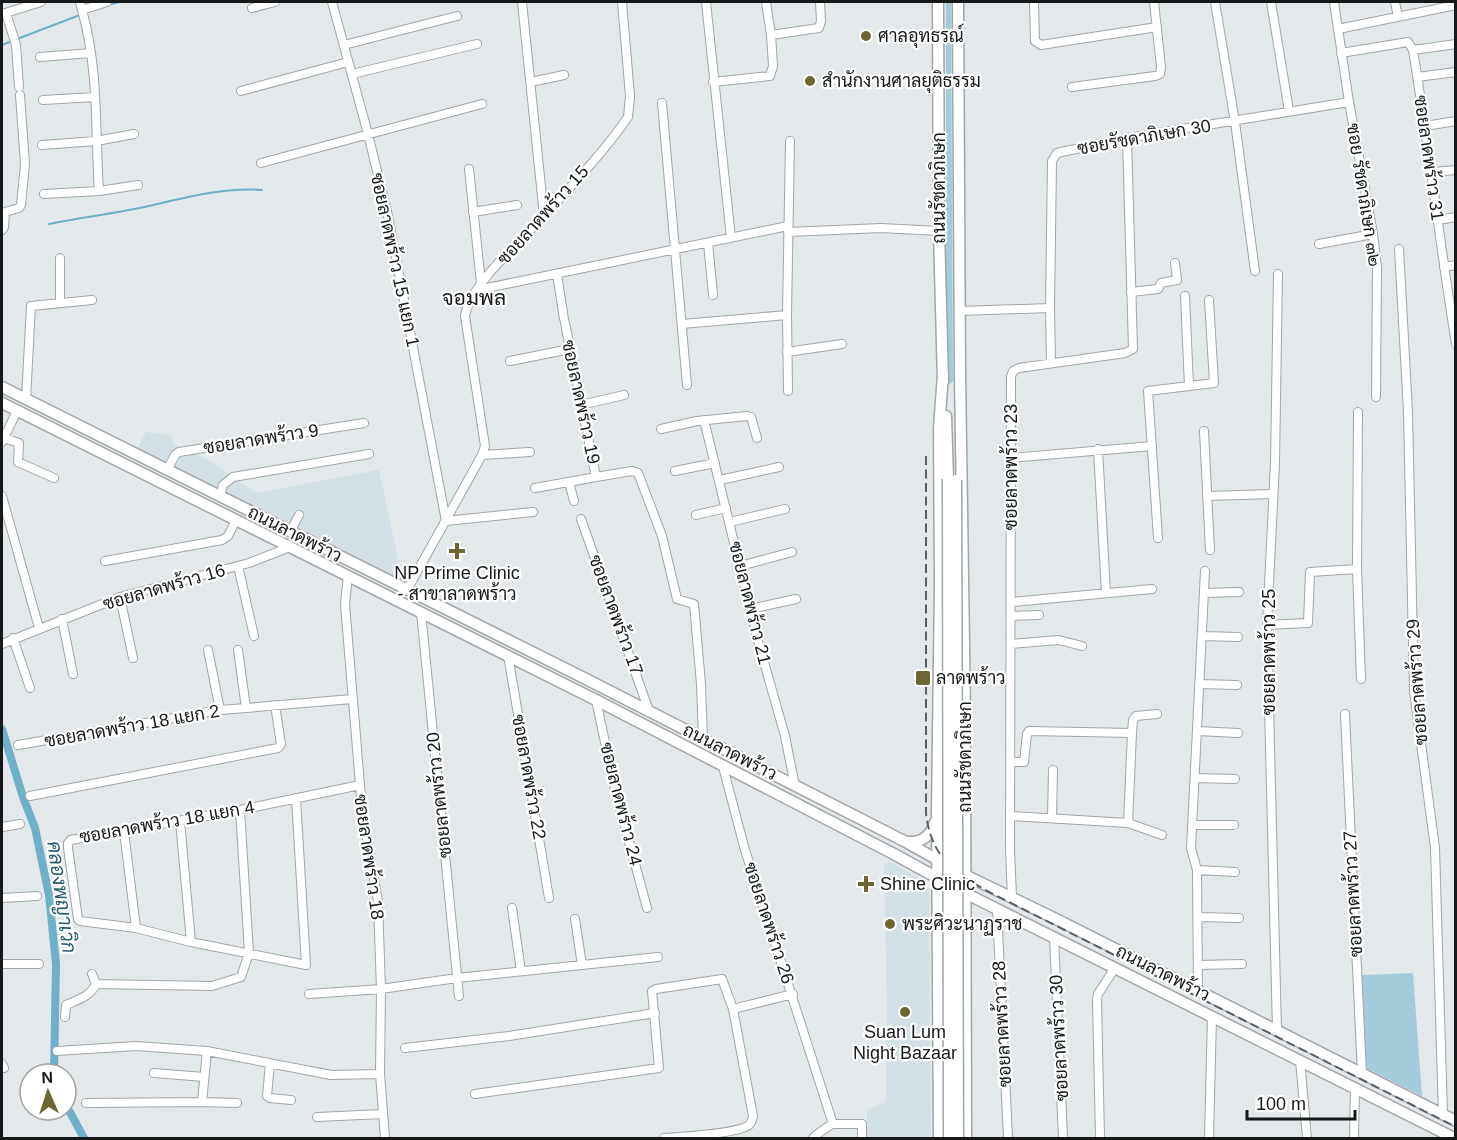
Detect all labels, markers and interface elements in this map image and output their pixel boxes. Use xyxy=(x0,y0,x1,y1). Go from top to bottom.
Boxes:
place label: ศาลอุทธรณ์ xyxy=(878,23,964,48)
marker: ศาลอุทธรณ์ xyxy=(859,29,873,43)
place label: สำนักงานศาลยุติธรรม xyxy=(822,70,981,93)
marker: สำนักงานศาลยุติธรรม xyxy=(803,74,817,88)
street label: ซอยลาดพร้าว 31 xyxy=(1410,94,1450,222)
street label: ซอยรัชดาภิเษก 30 xyxy=(1076,114,1212,159)
street label: ซอย รัชดาภิเษก ๓๒ xyxy=(1343,122,1386,268)
street label: ถนนรัชดาภิเษก xyxy=(928,132,949,244)
street label: ซอยลาดพร้าว 15 xyxy=(492,160,593,269)
street label: ซอยลาดพร้าว 15 แยก 1 xyxy=(367,171,425,349)
district label: จอมพล xyxy=(442,286,506,309)
street label: ซอยลาดพร้าว 19 xyxy=(558,338,606,466)
street label: ซอยลาดพร้าว 23 xyxy=(999,404,1021,530)
street label: ซอยลาดพร้าว 9 xyxy=(202,418,320,458)
street label: ถนนลาดพร้าว xyxy=(245,500,346,566)
street label: ซอยลาดพร้าว 21 xyxy=(725,539,777,667)
marker: NP Prime Clinic - สาขาลาดพร้าว xyxy=(448,542,466,560)
street label: ซอยลาดพร้าว 17 xyxy=(585,551,649,678)
street label: ซอยลาดพร้าว 16 xyxy=(100,558,228,614)
place label: NP Prime Clinic - สาขาลาดพร้าว xyxy=(394,563,520,604)
street label: ซอยลาดพร้าว 25 xyxy=(1257,589,1279,715)
street label: ซอยลาดพร้าว 29 xyxy=(1401,618,1431,746)
place label: ลาดพร้าว xyxy=(936,666,1005,688)
marker: ลาดพร้าว xyxy=(914,669,932,687)
street label: ซอยลาดพร้าว 18 แยก 2 xyxy=(43,699,221,751)
street label: ถนนรัชดาภิเษก xyxy=(954,701,975,813)
street label: ซอยลาดพร้าว 22 xyxy=(508,713,552,841)
street label: ถนนลาดพร้าว xyxy=(680,718,781,784)
street label: ซอยลาดพร้าว 20 xyxy=(420,731,456,859)
street label: ซอยลาดพร้าว 24 xyxy=(596,740,648,868)
street label: ซอยลาดพร้าว 18 xyxy=(350,793,390,921)
street label: ซอยลาดพร้าว 18 แยก 4 xyxy=(78,795,256,847)
street label: ซอยลาดพร้าว 27 xyxy=(1338,830,1366,958)
water label: คลองพญาเวิก xyxy=(42,839,82,955)
street label: ซอยลาดพร้าว 26 xyxy=(740,859,800,986)
place label: Shine Clinic xyxy=(880,874,975,894)
marker: Shine Clinic xyxy=(857,875,875,893)
place label: พระศิวะนาฏราช xyxy=(902,913,1023,936)
marker: พระศิวะนาฏราช xyxy=(883,917,897,931)
street label: ถนนลาดพร้าว xyxy=(1113,939,1214,1005)
street label: ซอยลาดพร้าว 28 xyxy=(987,960,1015,1088)
street label: ซอยลาดพร้าว 30 xyxy=(1044,974,1072,1102)
marker: Suan Lum Night Bazaar xyxy=(898,1005,912,1019)
place label: Suan Lum Night Bazaar xyxy=(853,1022,957,1063)
north arrow xyxy=(18,1062,78,1122)
text: N xyxy=(41,1069,53,1086)
scale bar xyxy=(1247,1083,1355,1121)
text: 100 m xyxy=(1256,1094,1306,1114)

